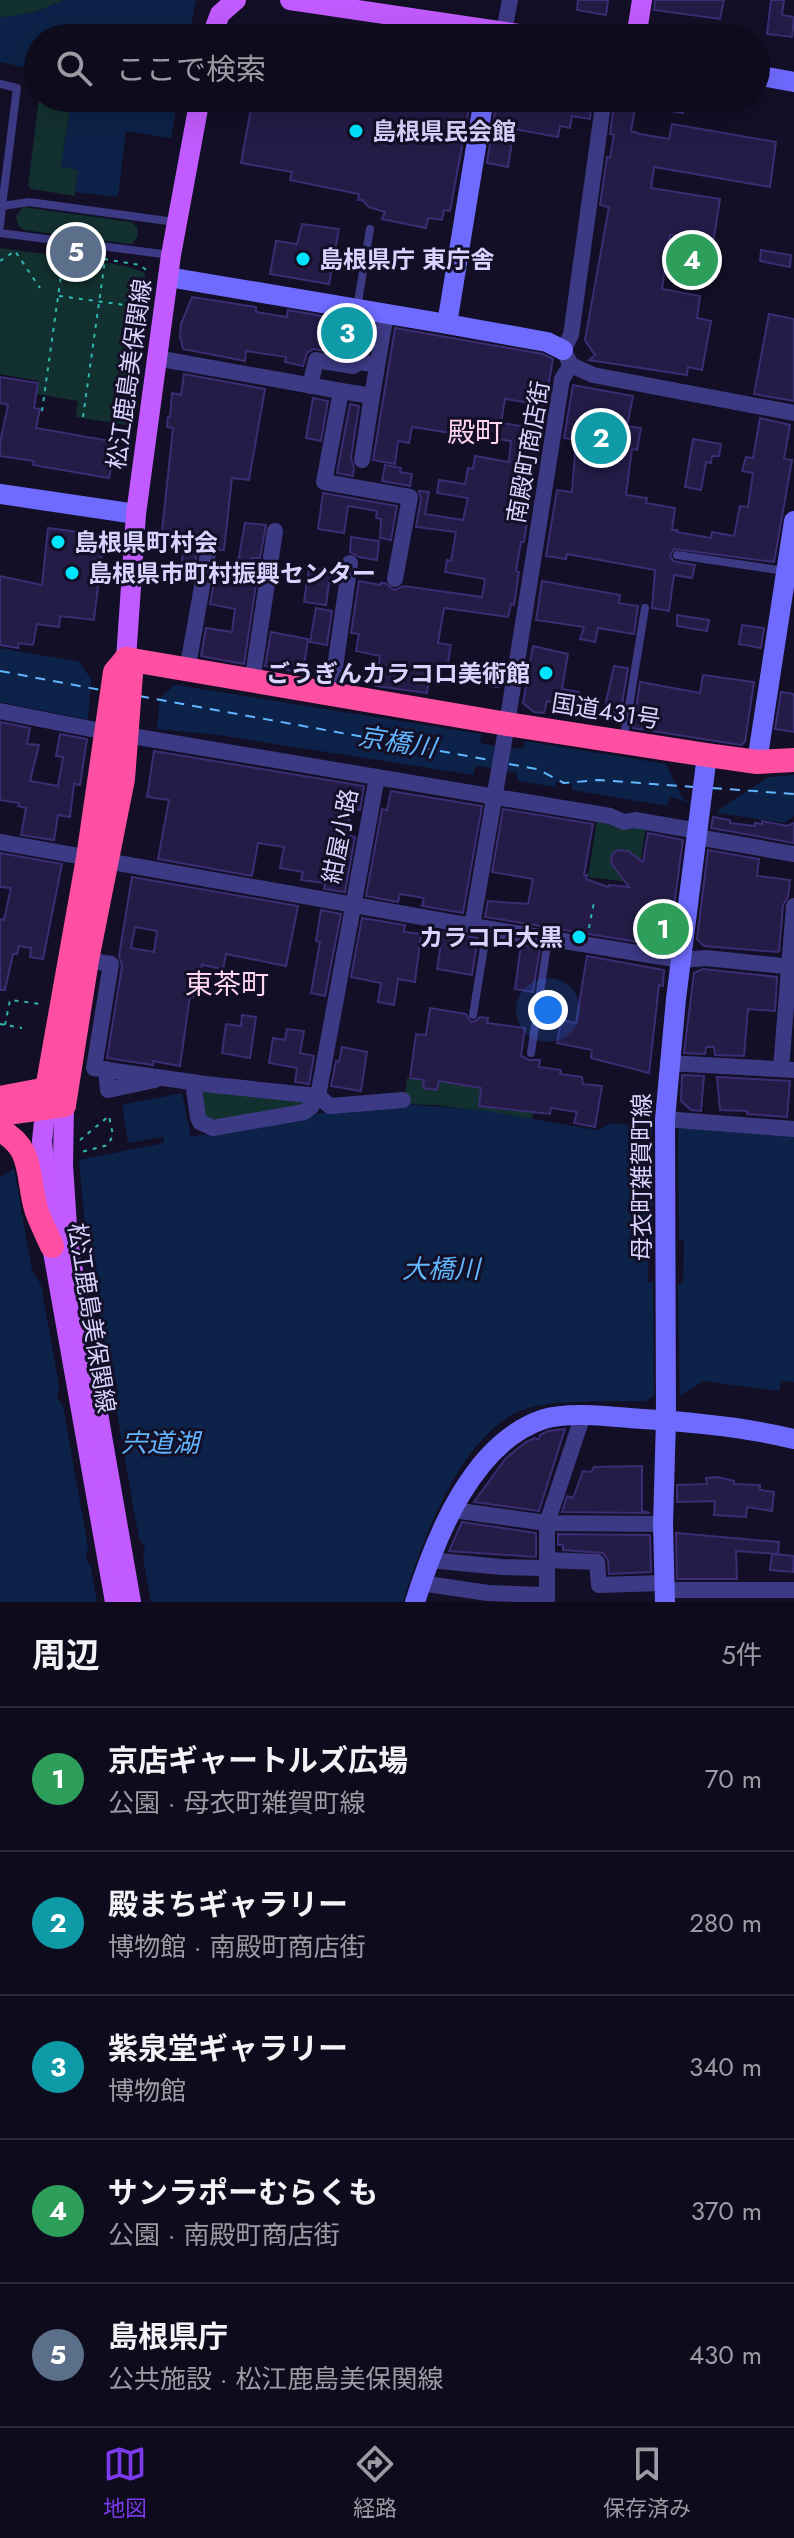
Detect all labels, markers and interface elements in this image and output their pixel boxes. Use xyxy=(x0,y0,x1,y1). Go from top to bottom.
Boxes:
search box xyxy=(24,24,770,112)
icon: search xyxy=(52,46,96,90)
text: ここで検索 xyxy=(116,48,266,91)
place label: 島根県民会館 xyxy=(372,114,516,149)
marker: 島根県民会館 xyxy=(347,122,365,140)
pin: 5 xyxy=(50,222,102,282)
pin: 4 xyxy=(666,230,718,290)
place label: 島根県庁 東庁舎 xyxy=(319,242,494,277)
marker: 島根県庁 東庁舎 xyxy=(294,250,312,268)
street label: 松江鹿島美保関線 xyxy=(98,276,160,472)
pin: 3 xyxy=(321,303,373,363)
street label: 南殿町商店街 xyxy=(498,378,558,526)
pin: 2 xyxy=(575,408,627,468)
district label: 殿町 xyxy=(447,412,503,453)
place label: 島根県町村会 xyxy=(74,525,218,560)
marker: 島根県町村会 xyxy=(49,533,67,551)
place label: 島根県市町村振興センター xyxy=(88,556,376,591)
marker: 島根県市町村振興センター xyxy=(63,564,81,582)
place label: ごうぎんカラコロ美術館 xyxy=(266,656,530,691)
marker: ごうぎんカラコロ美術館 xyxy=(537,664,555,682)
street label: 国道431号 xyxy=(549,685,663,737)
water label: 京橋川 xyxy=(356,717,441,767)
street label: 紺屋小路 xyxy=(314,786,366,886)
pin: 1 xyxy=(637,899,689,959)
place label: カラコロ大黒 xyxy=(419,920,563,955)
marker: カラコロ大黒 xyxy=(570,928,588,946)
district label: 東茶町 xyxy=(185,964,269,1005)
your location xyxy=(528,990,568,1030)
street label: 母衣町雑賀町線 xyxy=(624,1093,659,1261)
street label: 松江鹿島美保関線 xyxy=(60,1220,124,1416)
water label: 大橋川 xyxy=(402,1250,483,1288)
water label: 宍道湖 xyxy=(121,1424,203,1462)
text: 周辺 xyxy=(32,1631,100,1680)
text: 5件 xyxy=(721,1636,762,1674)
text: 京店ギャートルズ広場 xyxy=(108,1739,408,1782)
text: 1 xyxy=(51,1760,65,1798)
text: 70 m xyxy=(705,1760,762,1798)
text: 公園 · 母衣町雑賀町線 xyxy=(108,1784,365,1822)
text: 殿まちギャラリー xyxy=(108,1883,348,1926)
text: 2 xyxy=(49,1904,67,1942)
text: 280 m xyxy=(689,1904,762,1942)
text: 博物館 · 南殿町商店街 xyxy=(108,1928,365,1966)
text: 紫泉堂ギャラリー xyxy=(108,2027,348,2070)
text: 3 xyxy=(50,2048,66,2086)
text: 340 m xyxy=(689,2048,762,2086)
text: 博物館 xyxy=(108,2072,186,2110)
text: サンラポーむらくも xyxy=(108,2171,378,2214)
text: 4 xyxy=(49,2192,67,2230)
text: 370 m xyxy=(691,2192,762,2230)
text: 公園 · 南殿町商店街 xyxy=(108,2216,339,2254)
text: 島根県庁 xyxy=(108,2315,228,2358)
text: 5 xyxy=(50,2336,66,2374)
text: 430 m xyxy=(689,2336,762,2374)
text: 公共施設 · 松江鹿島美保関線 xyxy=(108,2360,443,2398)
tab: 地図 xyxy=(103,2442,147,2524)
tab: 経路 xyxy=(353,2442,397,2524)
tab: 保存済み xyxy=(603,2442,691,2524)

